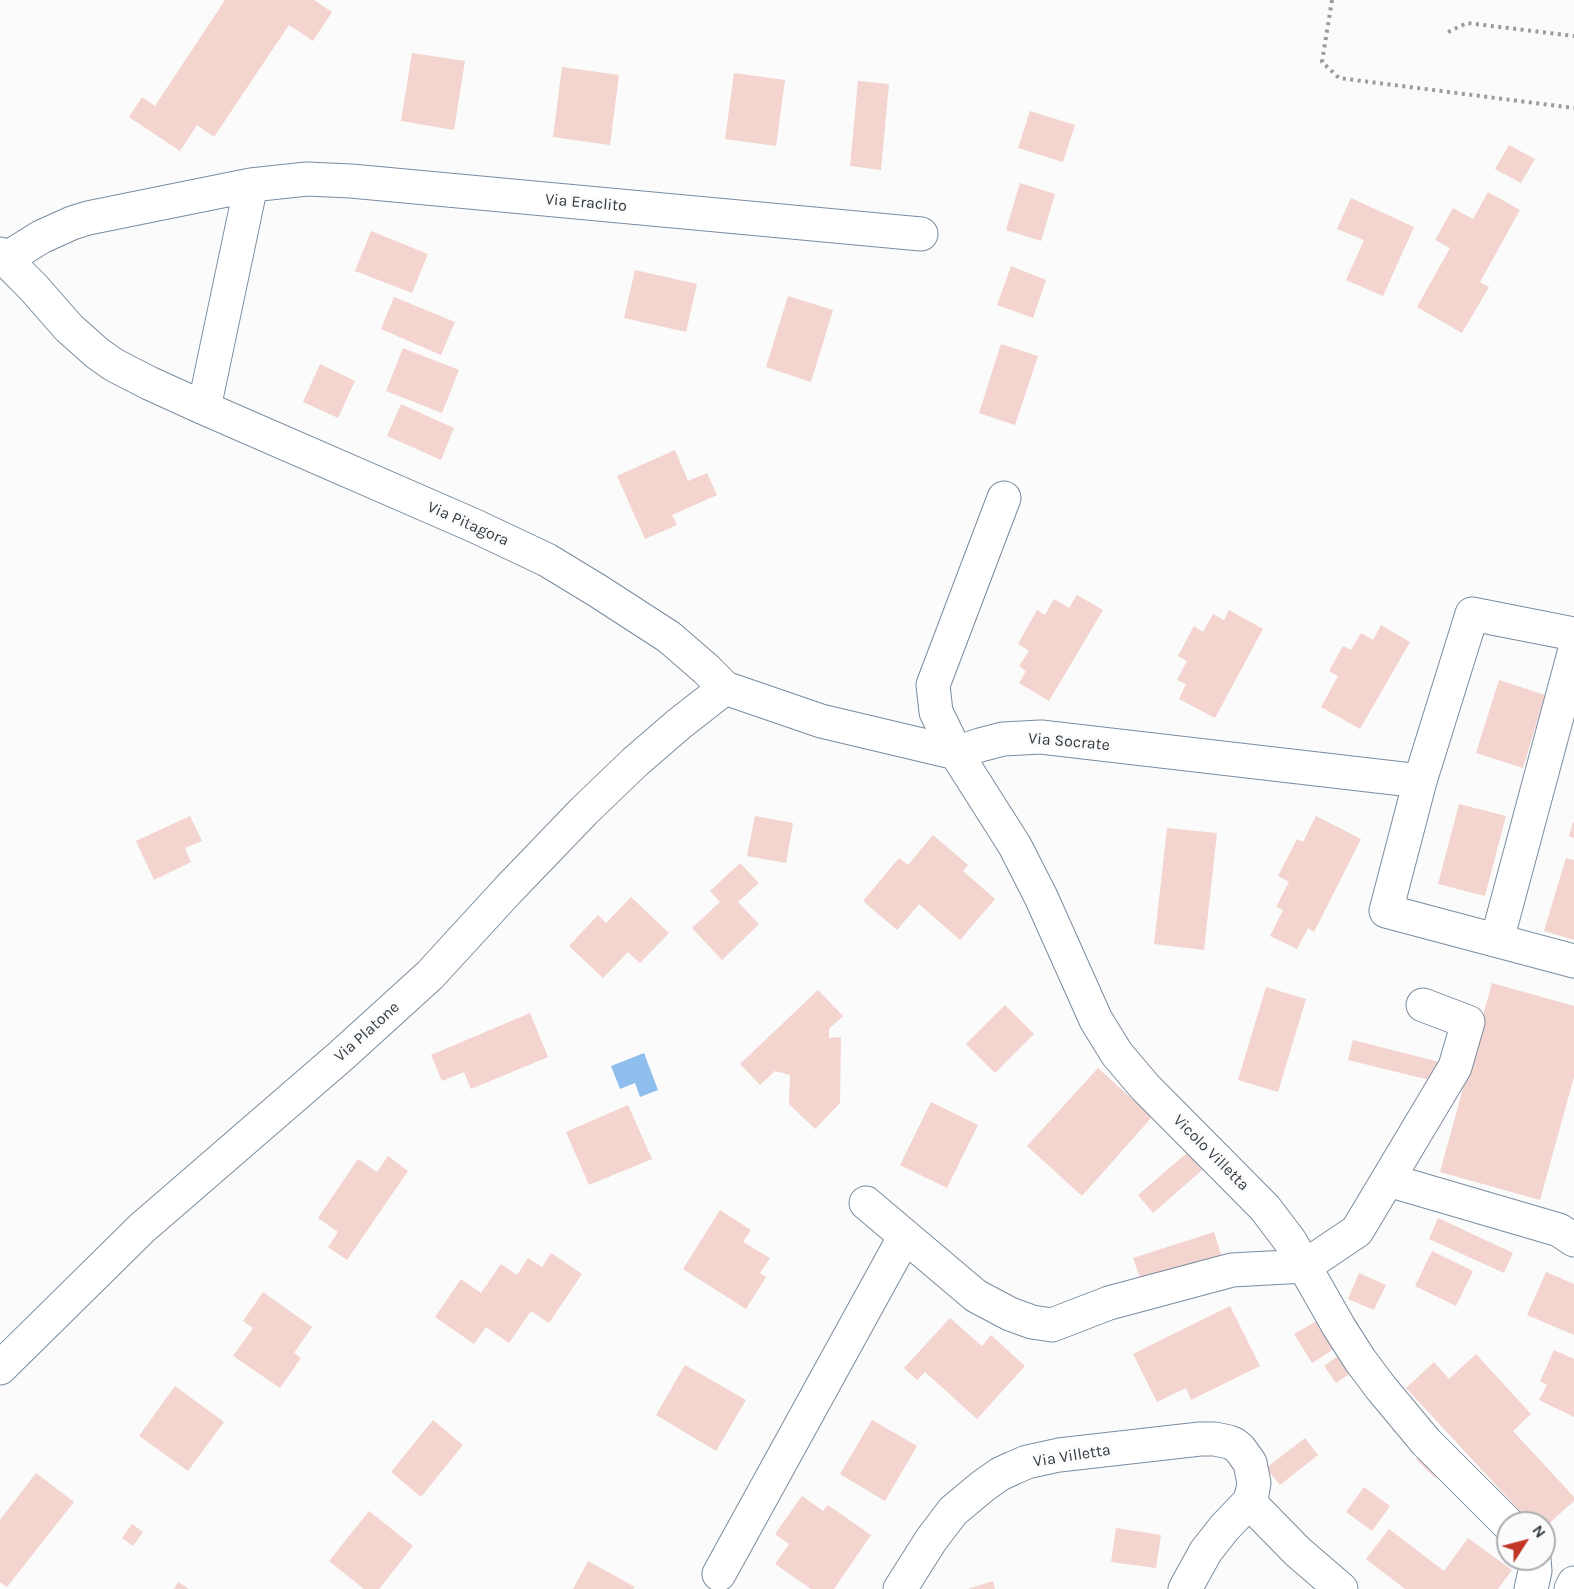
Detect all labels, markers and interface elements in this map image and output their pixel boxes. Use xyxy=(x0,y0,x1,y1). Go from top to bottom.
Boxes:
street label: Via Eraclito xyxy=(544,190,628,216)
street label: Via Pitagora xyxy=(424,497,512,551)
street label: Via Socrate xyxy=(1027,729,1111,755)
street label: Via Platone xyxy=(330,998,404,1066)
street label: Vicolo Villetta xyxy=(1169,1111,1253,1195)
street label: Via Villetta xyxy=(1032,1440,1112,1472)
north arrow xyxy=(1496,1511,1556,1571)
text: N xyxy=(1528,1521,1550,1542)

